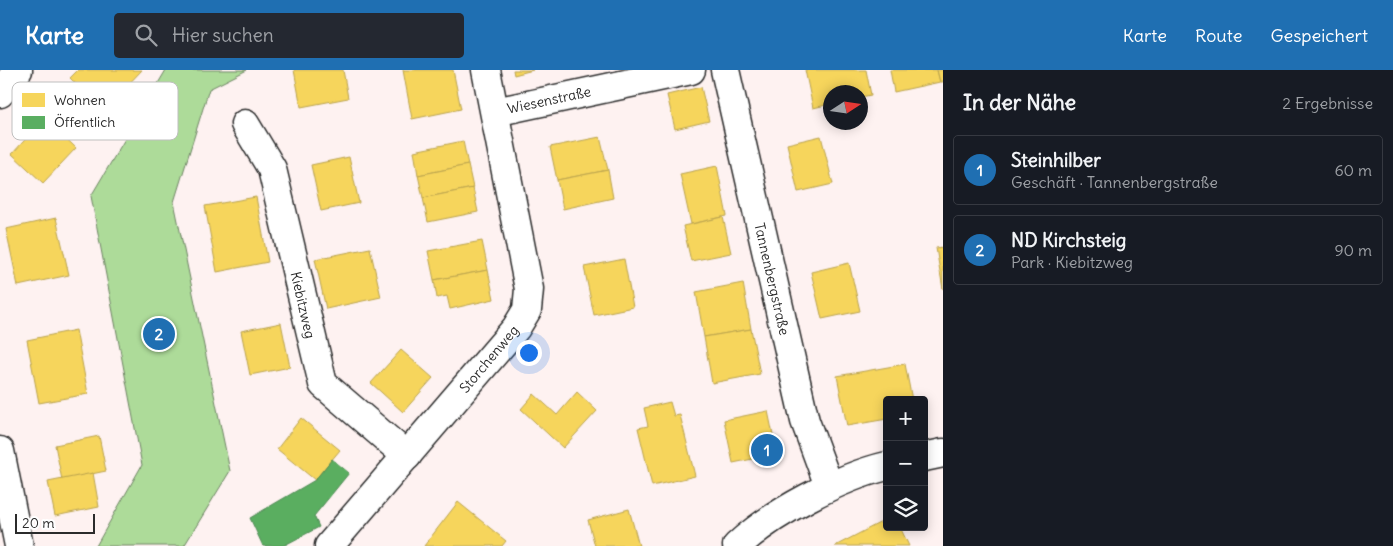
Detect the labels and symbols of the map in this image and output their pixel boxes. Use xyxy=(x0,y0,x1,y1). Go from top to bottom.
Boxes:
legend xyxy=(12,82,178,140)
street label: Wiesenstraße xyxy=(505,82,593,118)
north arrow xyxy=(823,85,868,130)
text: Wohnen xyxy=(54,91,106,109)
text: Öffentlich xyxy=(54,113,115,131)
street label: Tannenbergstraße xyxy=(750,221,794,337)
street label: Kiebitzweg xyxy=(287,270,319,340)
pin: 2 xyxy=(143,315,175,353)
street label: Storchenweg xyxy=(455,321,523,397)
your location xyxy=(516,340,542,366)
pin: 1 xyxy=(751,431,783,469)
scale bar xyxy=(15,511,95,534)

